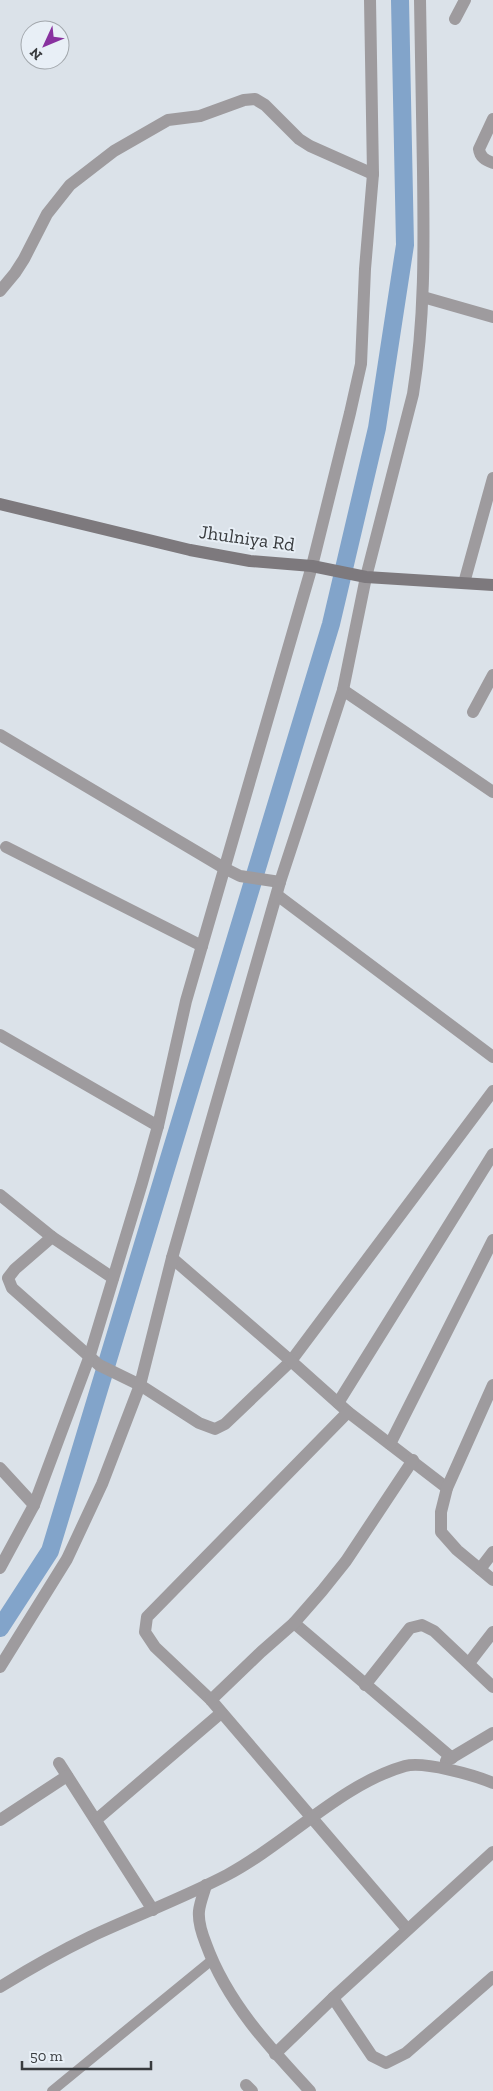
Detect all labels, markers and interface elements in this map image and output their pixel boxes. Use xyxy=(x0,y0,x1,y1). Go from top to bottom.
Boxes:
north arrow xyxy=(20,20,70,70)
text: N xyxy=(26,44,46,63)
street label: Jhulniya Rd xyxy=(198,520,297,556)
scale bar xyxy=(22,2038,151,2070)
text: 50 m xyxy=(30,2047,63,2065)

